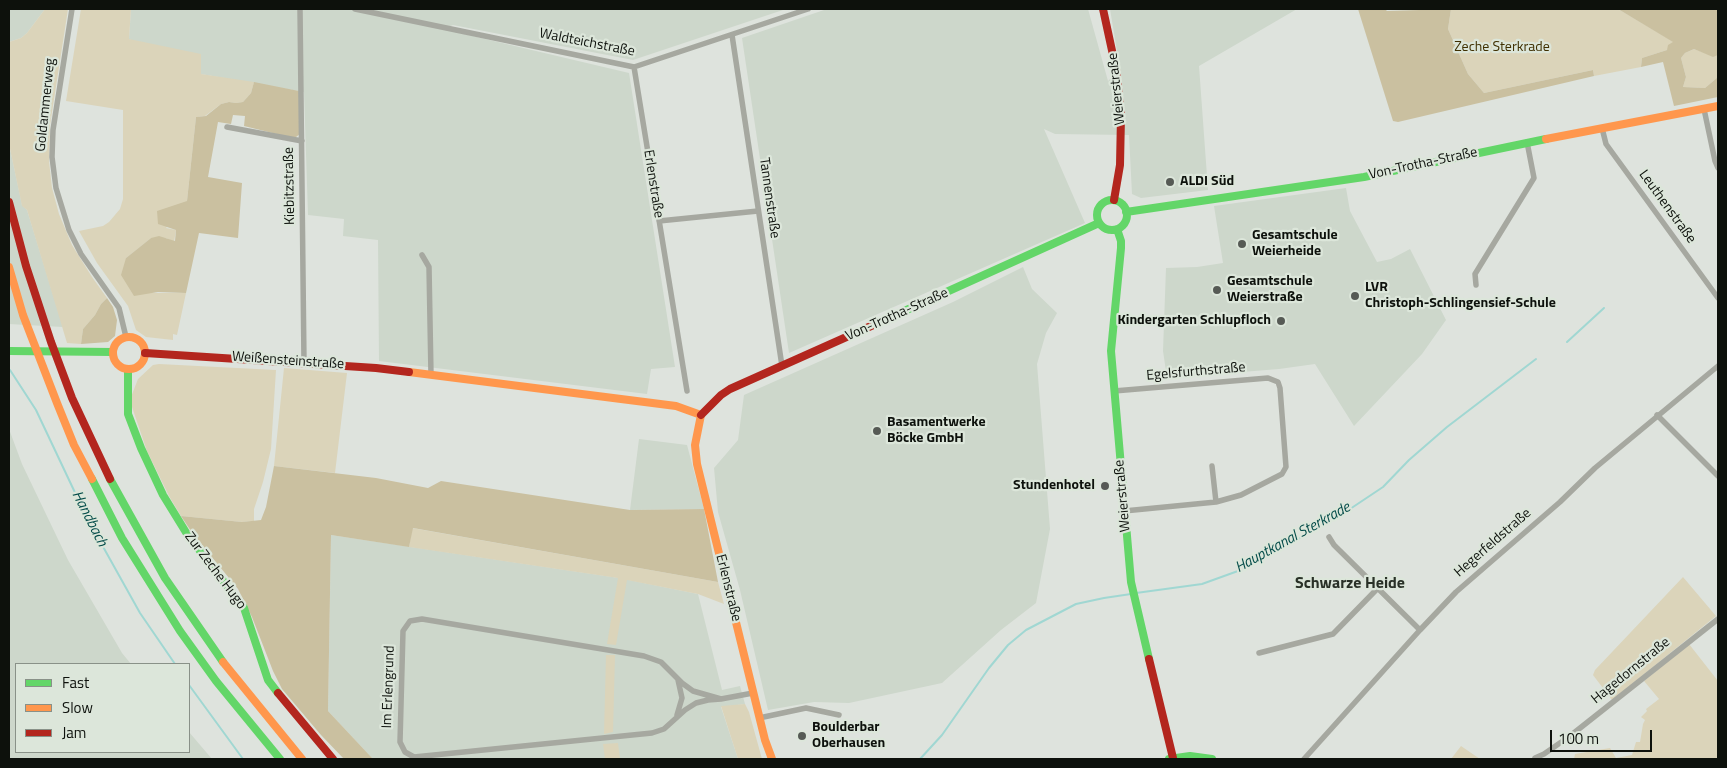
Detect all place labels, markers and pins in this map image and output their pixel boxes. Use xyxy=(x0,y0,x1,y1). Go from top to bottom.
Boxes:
place label: ALDI Süd xyxy=(1180,174,1234,190)
marker: ALDI Süd xyxy=(1164,176,1176,188)
place label: Gesamtschule Weierheide xyxy=(1252,228,1338,260)
marker: Gesamtschule Weierheide xyxy=(1236,238,1248,250)
place label: Gesamtschule Weierstraße xyxy=(1227,274,1313,306)
place label: LVR Christoph-Schlingensief-Schule xyxy=(1365,280,1556,312)
marker: Gesamtschule Weierstraße xyxy=(1211,284,1223,296)
marker: LVR Christoph-Schlingensief-Schule xyxy=(1349,290,1361,302)
place label: Kindergarten Schlupfloch xyxy=(1117,313,1271,329)
marker: Kindergarten Schlupfloch xyxy=(1275,315,1287,327)
place label: Basamentwerke Böcke GmbH xyxy=(887,415,986,448)
marker: Basamentwerke Böcke GmbH xyxy=(871,425,883,437)
place label: Stundenhotel xyxy=(1013,478,1095,494)
marker: Stundenhotel xyxy=(1099,480,1111,492)
place label: Boulderbar Oberhausen xyxy=(812,720,885,752)
marker: Boulderbar Oberhausen xyxy=(796,730,808,742)

